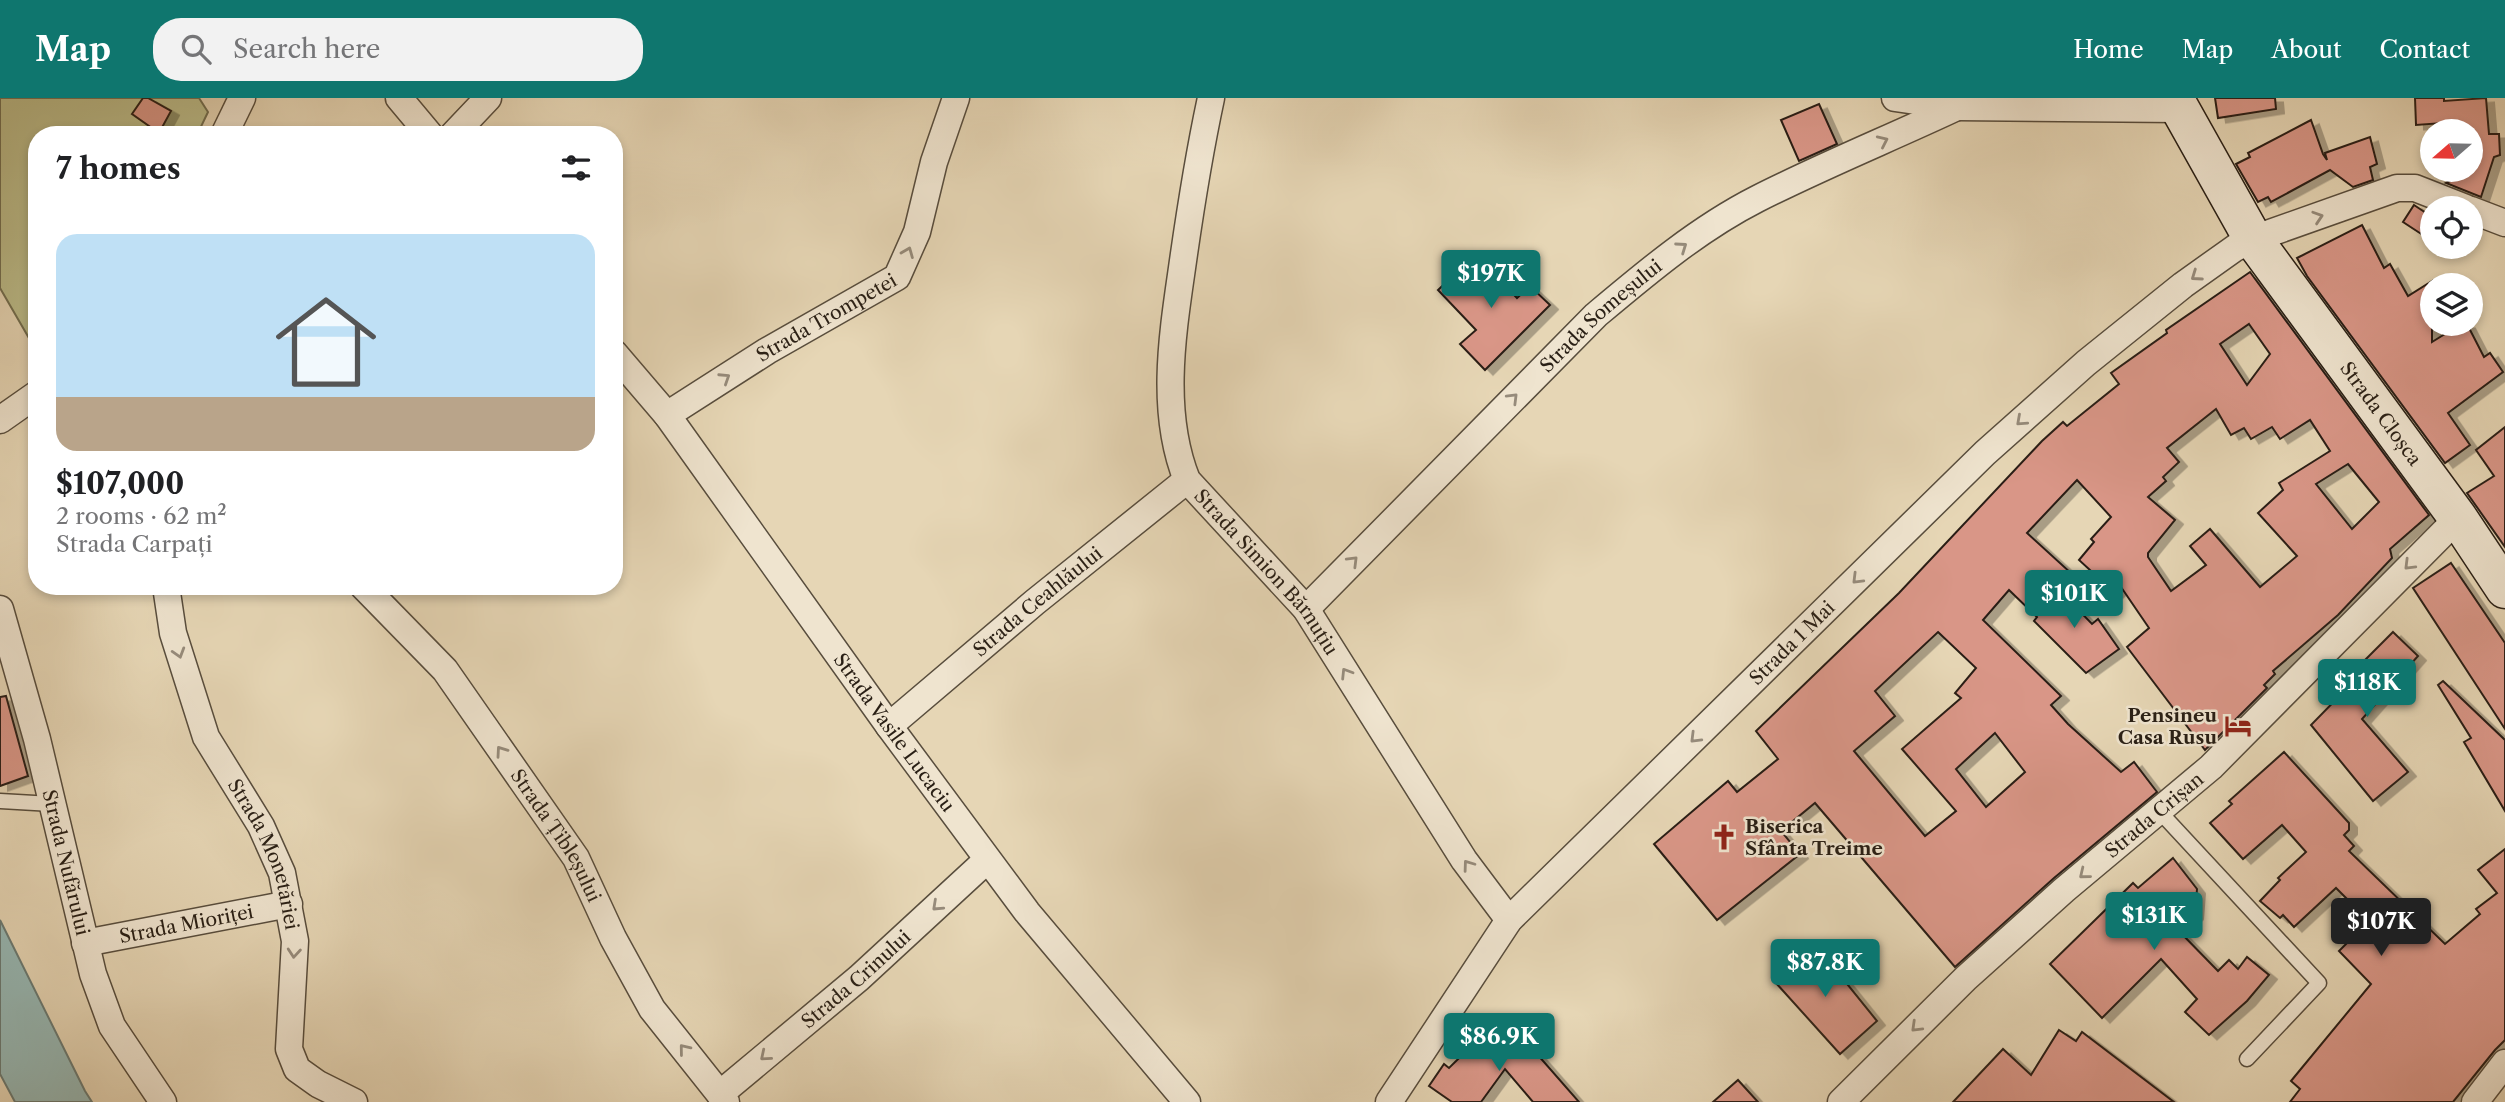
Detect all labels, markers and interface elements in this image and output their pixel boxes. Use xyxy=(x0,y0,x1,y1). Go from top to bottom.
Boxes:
search box xyxy=(153,18,643,81)
text: Map xyxy=(35,29,111,70)
icon: search xyxy=(177,30,215,68)
text: Search here xyxy=(233,33,380,65)
text: Home xyxy=(2073,35,2144,64)
text: Map xyxy=(2182,35,2233,64)
text: About xyxy=(2271,35,2342,64)
text: Contact xyxy=(2380,35,2470,64)
north arrow xyxy=(2420,119,2483,182)
map controls xyxy=(2420,119,2483,336)
one-way arrow xyxy=(1876,135,1888,149)
icon: filters xyxy=(557,149,595,187)
text: 7 homes xyxy=(56,150,181,187)
button: locate xyxy=(2420,196,2483,259)
one-way arrow xyxy=(2311,211,2324,225)
one-way arrow xyxy=(1674,243,1687,255)
one-way arrow xyxy=(900,247,914,259)
pin: $197K xyxy=(1442,250,1540,310)
street label: Strada Someșului xyxy=(1535,254,1667,377)
text: $197K xyxy=(1457,259,1525,287)
one-way arrow xyxy=(2191,268,2204,280)
street label: Strada Trompetei xyxy=(752,269,901,367)
button: layers xyxy=(2420,273,2483,336)
icon: home xyxy=(263,279,389,405)
street label: Strada Cloșca xyxy=(2335,357,2426,470)
one-way arrow xyxy=(717,373,730,386)
one-way arrow xyxy=(1505,394,1518,407)
one-way arrow xyxy=(2016,413,2029,425)
text: $107,000 xyxy=(56,465,184,502)
street label: Strada Simion Bărnuțiu xyxy=(1189,485,1343,660)
text: 2 rooms · 62 m² xyxy=(56,502,227,530)
text: Strada Carpați xyxy=(56,530,213,558)
street label: Strada Ceahlăului xyxy=(969,542,1107,661)
one-way arrow xyxy=(1345,556,1358,569)
one-way arrow xyxy=(2404,557,2417,570)
one-way arrow xyxy=(1853,570,1866,583)
pin: $101K xyxy=(2025,570,2123,630)
text: $101K xyxy=(2041,579,2107,607)
street label: Strada 1 Mai xyxy=(1745,596,1840,690)
one-way arrow xyxy=(170,647,185,659)
street label: Strada Vasile Lucaciu xyxy=(829,649,960,817)
pin: $118K xyxy=(2318,660,2416,719)
one-way arrow xyxy=(1341,668,1354,681)
text: $118K xyxy=(2334,668,2400,696)
place label: Pensineu Casa Rusu xyxy=(2118,704,2217,749)
hotel icon: Pensineu Casa Rusu xyxy=(2223,711,2253,741)
one-way arrow xyxy=(1690,730,1703,743)
one-way arrow xyxy=(497,746,509,759)
street label: Strada Țibleșului xyxy=(506,765,606,906)
street label: Strada Crișan xyxy=(2100,767,2208,863)
street label: Strada Monetăriei xyxy=(223,775,304,932)
street label: Strada Nufărului xyxy=(37,787,94,938)
place label: Biserica Sfânta Treime xyxy=(1745,815,1883,860)
church icon: Biserica Sfânta Treime xyxy=(1709,822,1739,852)
one-way arrow xyxy=(1464,860,1476,873)
one-way arrow xyxy=(2080,865,2092,878)
pin: $131K xyxy=(2105,892,2203,952)
one-way arrow xyxy=(932,898,945,911)
pin: $107K xyxy=(2332,898,2430,958)
street label: Strada Mioriței xyxy=(117,900,255,948)
text: $131K xyxy=(2122,901,2186,929)
text: $107K xyxy=(2347,907,2415,935)
street label: Strada Crinului xyxy=(797,925,916,1033)
pin: $87.8K xyxy=(1768,940,1882,999)
one-way arrow xyxy=(287,948,302,959)
text: $87.8K xyxy=(1787,948,1863,976)
pin: $86.9K xyxy=(1442,1014,1556,1073)
one-way arrow xyxy=(1912,1018,1925,1031)
text: $86.9K xyxy=(1460,1022,1538,1050)
one-way arrow xyxy=(679,1044,692,1056)
one-way arrow xyxy=(761,1048,774,1060)

